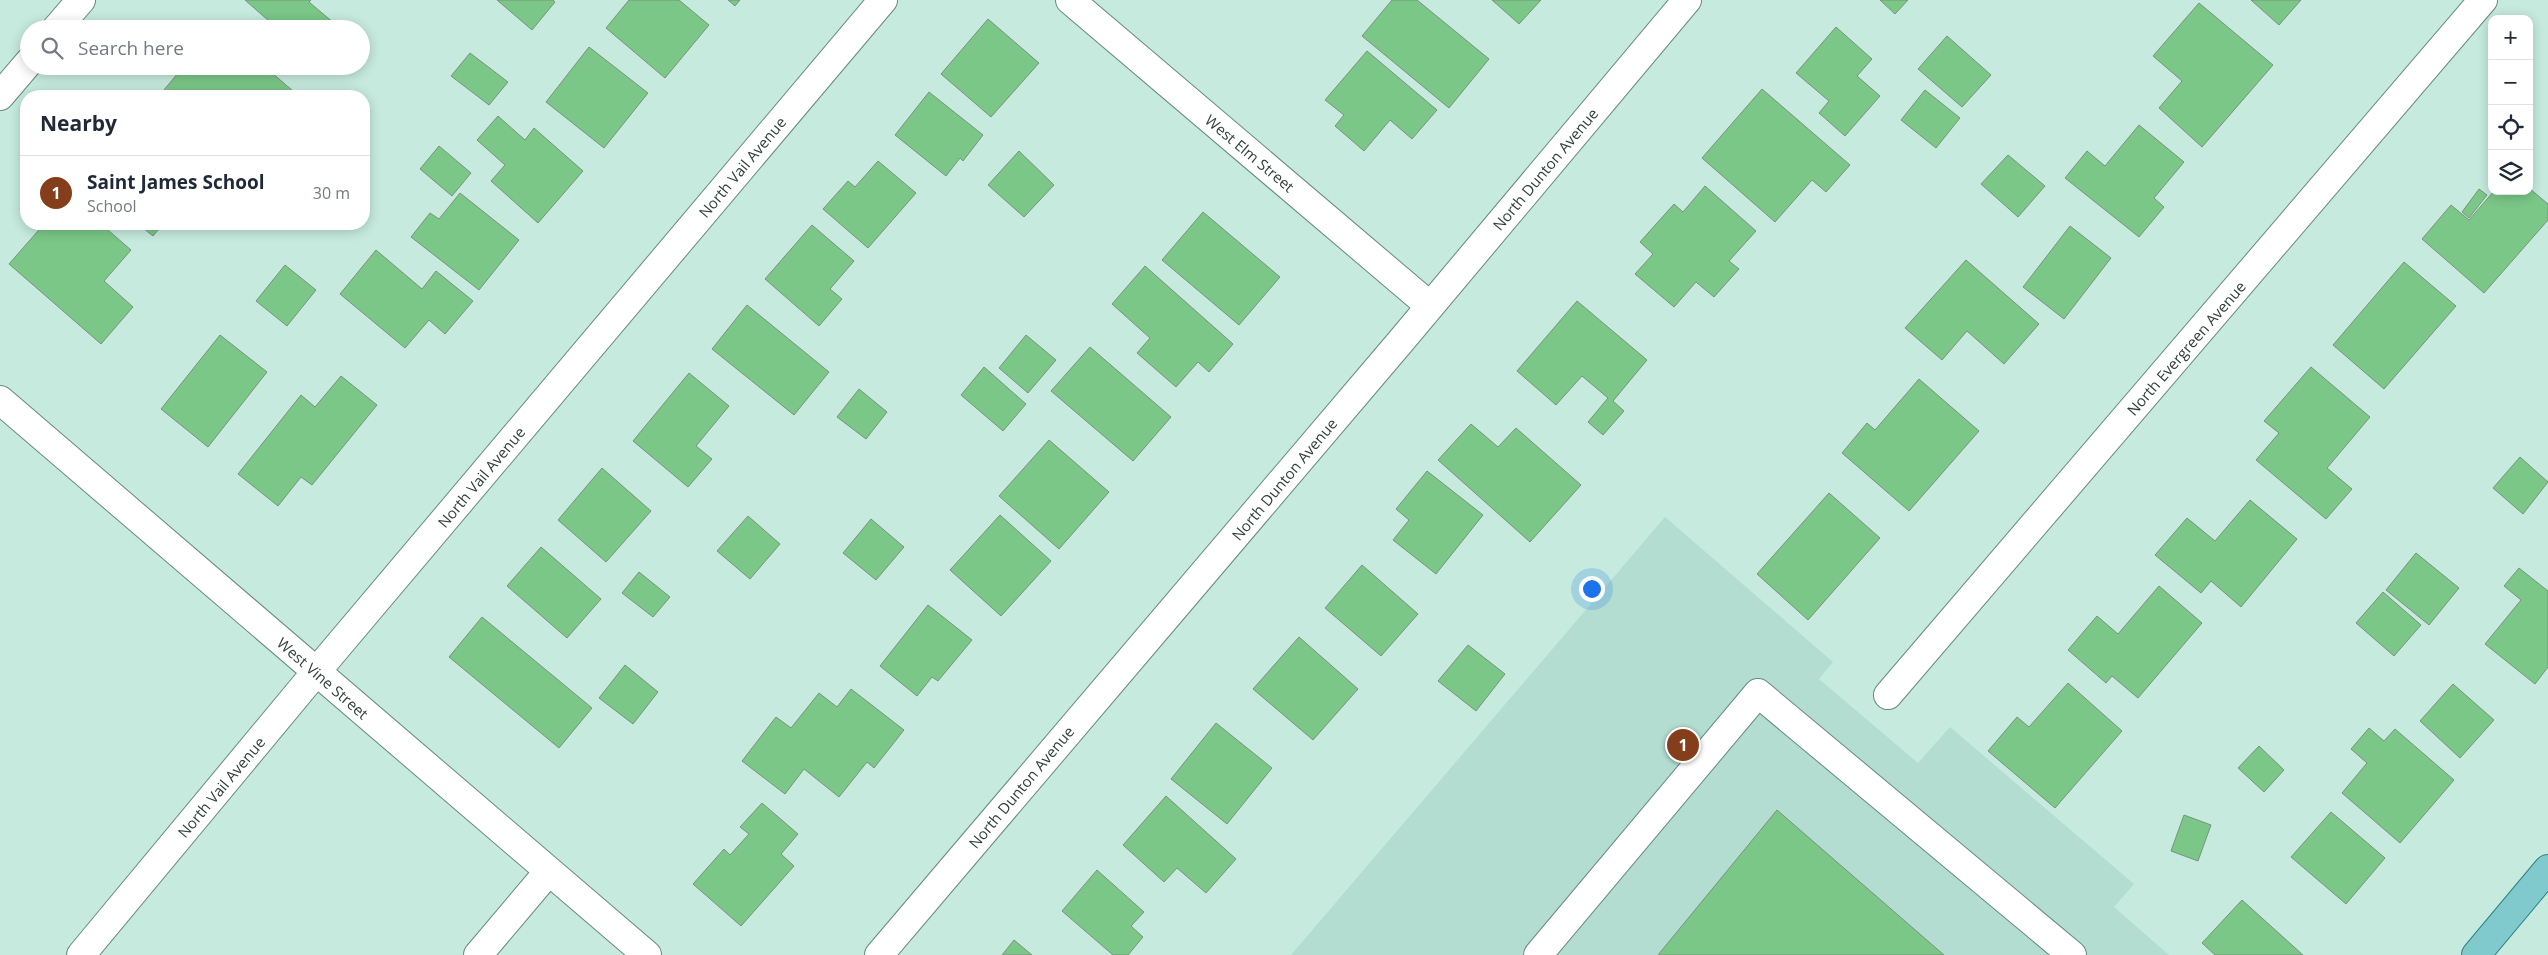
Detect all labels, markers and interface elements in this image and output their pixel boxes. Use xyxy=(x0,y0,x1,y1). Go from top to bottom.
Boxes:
map controls xyxy=(2488,15,2533,195)
button: + xyxy=(2488,15,2533,60)
search box xyxy=(20,20,370,75)
icon: search xyxy=(38,34,66,62)
text: Search here xyxy=(78,35,184,61)
button: − xyxy=(2488,60,2533,105)
street label: North Dunton Avenue xyxy=(1488,104,1602,234)
button: locate xyxy=(2488,105,2533,150)
text: Nearby xyxy=(40,109,117,137)
street label: West Elm Street xyxy=(1201,110,1299,196)
street label: North Vail Avenue xyxy=(694,112,790,222)
button: layers xyxy=(2488,150,2533,195)
text: Saint James School xyxy=(87,169,265,195)
text: 1 xyxy=(51,182,61,204)
text: 30 m xyxy=(313,182,350,204)
text: School xyxy=(87,195,137,217)
street label: North Evergreen Avenue xyxy=(2122,277,2250,419)
street label: North Dunton Avenue xyxy=(1227,414,1341,544)
street label: North Vail Avenue xyxy=(433,422,529,532)
your location xyxy=(1579,576,1605,602)
street label: West Vine Street xyxy=(273,633,373,723)
street label: North Dunton Avenue xyxy=(964,722,1078,852)
pin: 1 xyxy=(1667,726,1699,764)
street label: North Vail Avenue xyxy=(173,732,269,842)

